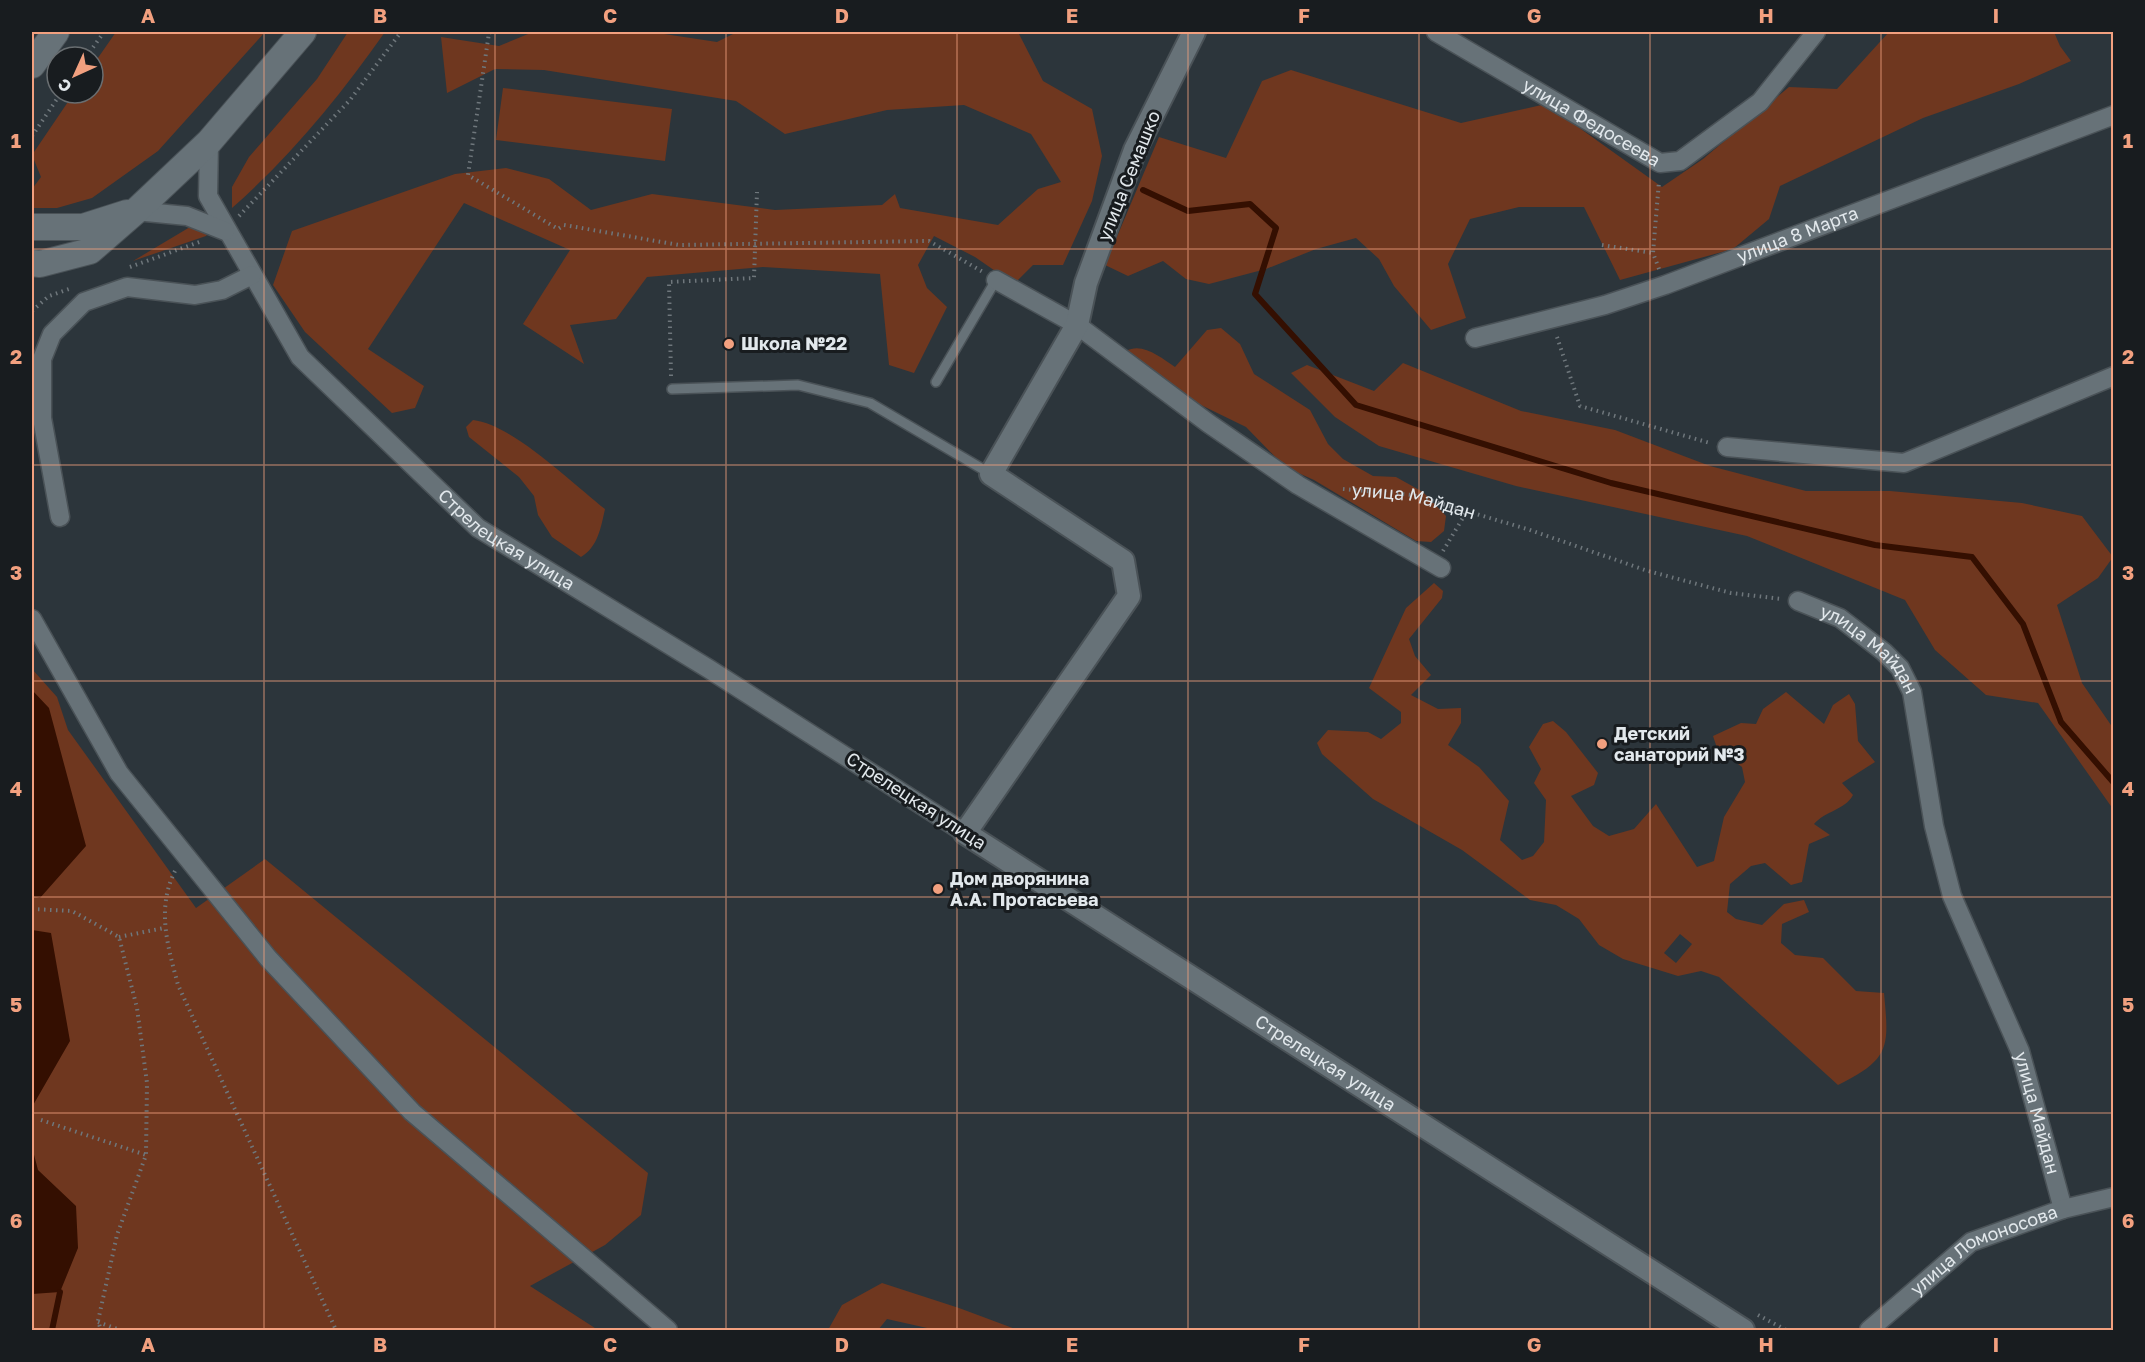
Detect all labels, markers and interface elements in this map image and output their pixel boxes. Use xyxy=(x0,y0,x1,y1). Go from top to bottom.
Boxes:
text: A xyxy=(141,3,155,27)
text: B xyxy=(373,3,387,27)
text: C xyxy=(603,3,617,27)
text: D xyxy=(835,3,849,27)
text: E xyxy=(1066,3,1078,27)
text: F xyxy=(1298,3,1310,27)
text: G xyxy=(1527,3,1541,27)
text: H xyxy=(1758,3,1774,27)
text: I xyxy=(1993,3,1999,27)
north arrow xyxy=(45,45,105,105)
street label: улица Федосеева xyxy=(1519,73,1665,171)
text: С xyxy=(53,75,75,97)
street label: улица Семашко xyxy=(1092,107,1164,244)
text: 1 xyxy=(11,128,21,152)
text: 1 xyxy=(2123,128,2133,152)
street label: улица 8 Марта xyxy=(1733,201,1861,267)
place label: Школа №22 xyxy=(741,332,847,354)
marker: Школа №22 xyxy=(722,337,736,351)
text: 2 xyxy=(10,344,22,368)
text: 2 xyxy=(2122,344,2134,368)
street label: улица Майдан xyxy=(1351,478,1479,523)
street label: Стрелецкая улица xyxy=(434,484,579,594)
text: 3 xyxy=(10,560,22,584)
text: 3 xyxy=(2122,560,2134,584)
street label: улица Майдан xyxy=(1817,599,1923,697)
place label: Детский санаторий №3 xyxy=(1614,722,1745,765)
marker: Детский санаторий №3 xyxy=(1595,737,1609,751)
street label: Стрелецкая улица xyxy=(842,747,991,854)
text: 4 xyxy=(10,776,22,800)
text: 4 xyxy=(2122,776,2134,800)
place label: Дом дворянина А.А. Протасьева xyxy=(950,867,1099,910)
marker: Дом дворянина А.А. Протасьева xyxy=(931,882,945,896)
text: 5 xyxy=(10,992,22,1016)
text: 5 xyxy=(2122,992,2134,1016)
street label: Стрелецкая улица xyxy=(1251,1009,1400,1115)
street label: улица Майдан xyxy=(2011,1049,2065,1177)
street label: улица Ломоносова xyxy=(1905,1200,2060,1300)
text: 6 xyxy=(10,1208,22,1232)
text: 6 xyxy=(2122,1208,2134,1232)
text: A xyxy=(141,1332,155,1356)
text: B xyxy=(373,1332,387,1356)
text: C xyxy=(603,1332,617,1356)
text: D xyxy=(835,1332,849,1356)
text: E xyxy=(1066,1332,1078,1356)
text: F xyxy=(1298,1332,1310,1356)
text: G xyxy=(1527,1332,1541,1356)
text: H xyxy=(1758,1332,1774,1356)
text: I xyxy=(1993,1332,1999,1356)

